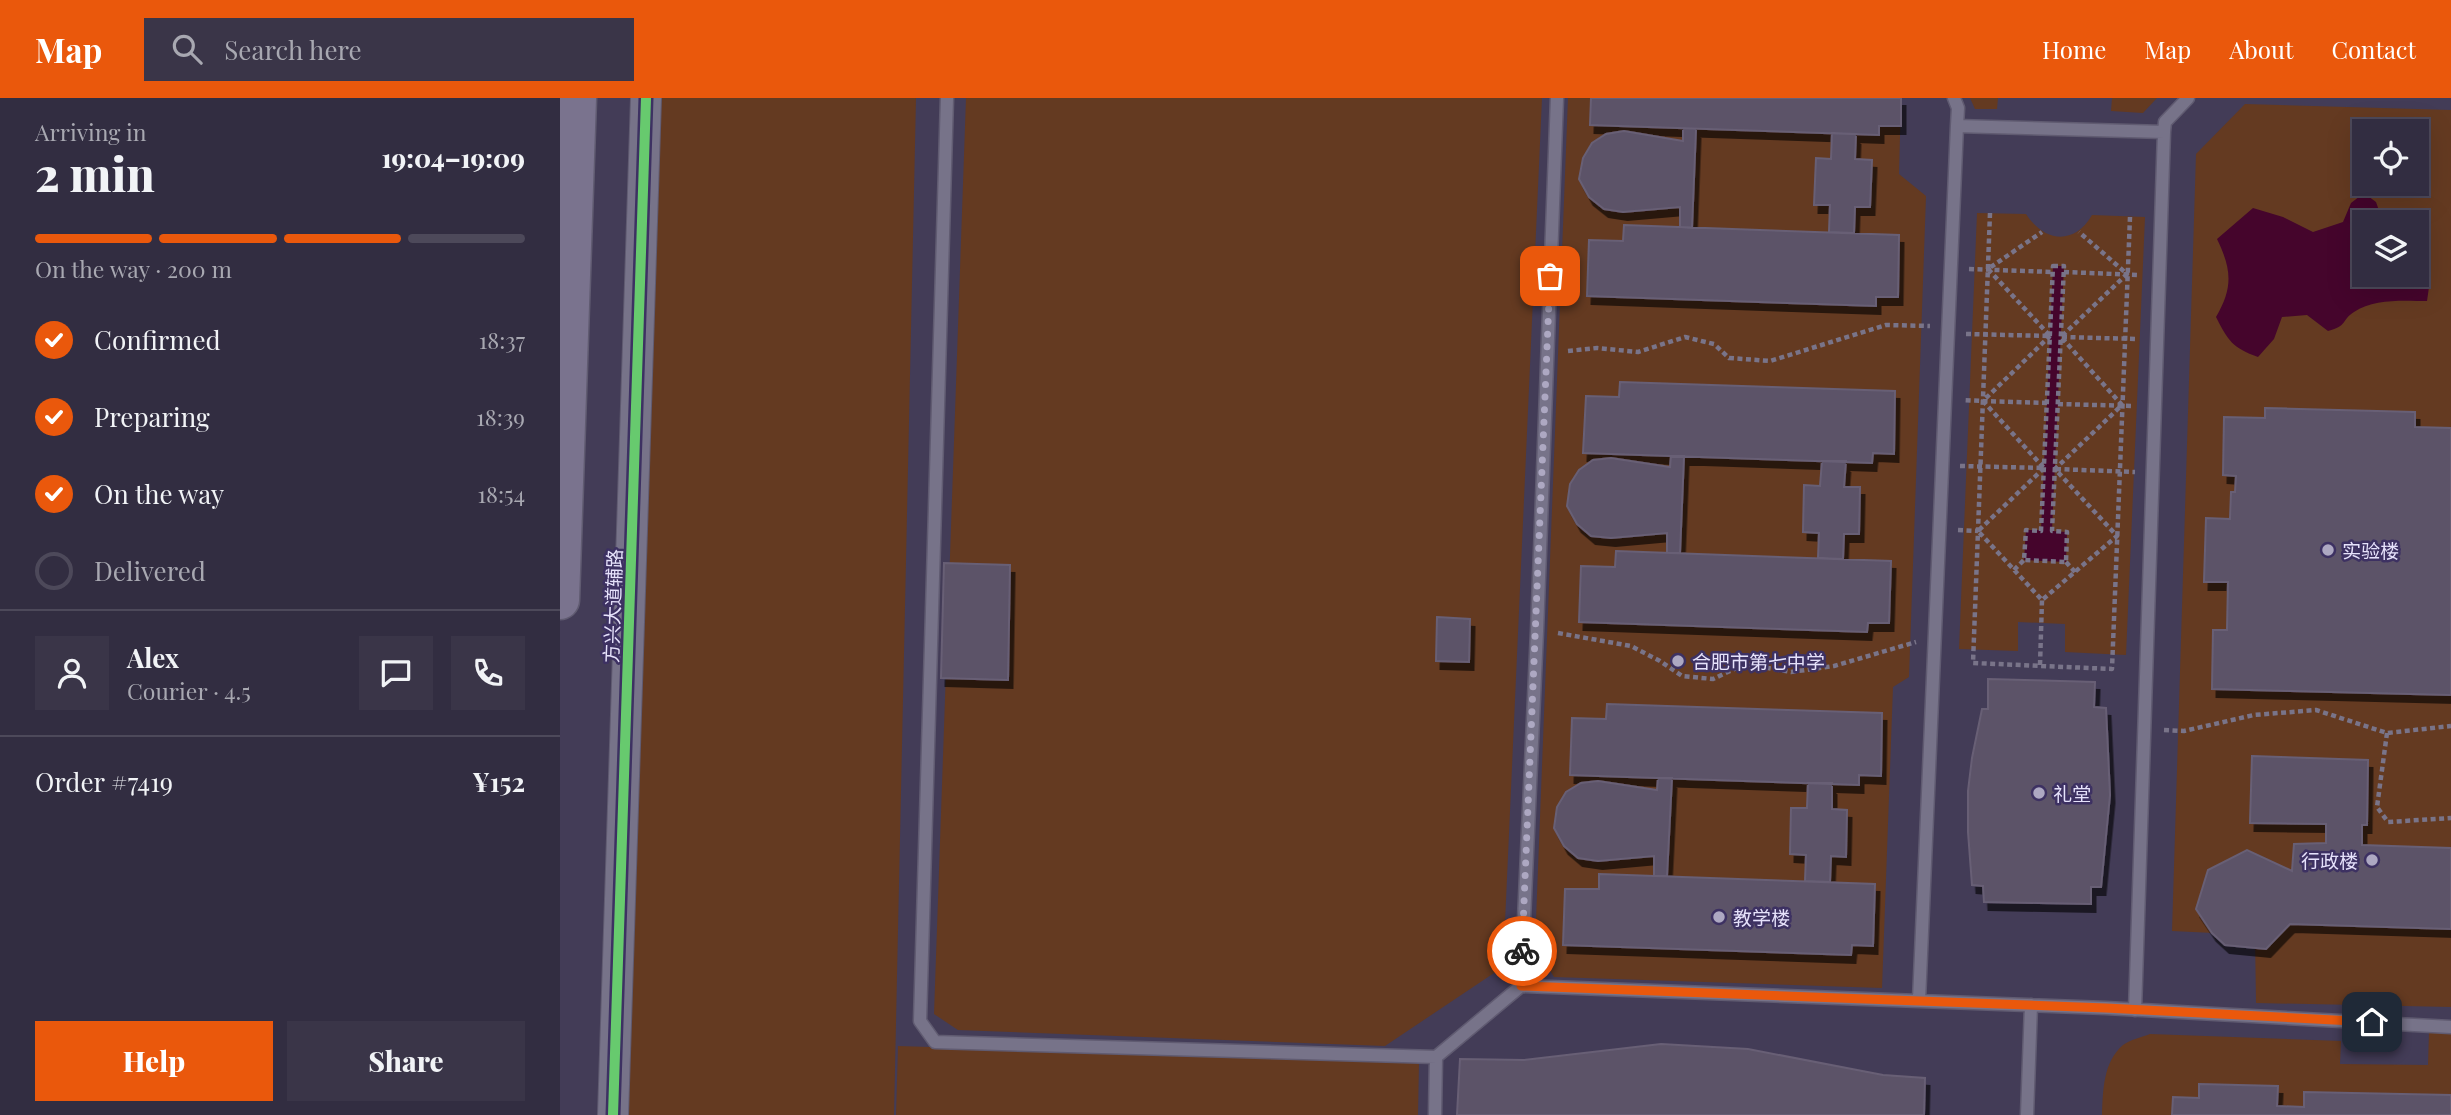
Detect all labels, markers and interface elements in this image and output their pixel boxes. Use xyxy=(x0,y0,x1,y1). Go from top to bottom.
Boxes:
search box xyxy=(144,18,634,81)
text: Map xyxy=(35,27,102,71)
icon: search xyxy=(168,30,206,68)
text: Search here xyxy=(224,32,362,67)
text: Home xyxy=(2042,33,2106,65)
text: Map xyxy=(2144,33,2191,65)
text: About xyxy=(2229,33,2293,65)
text: Contact xyxy=(2331,33,2416,65)
text: Arriving in xyxy=(35,116,147,147)
map controls xyxy=(2352,119,2429,287)
button: locate xyxy=(2352,119,2429,196)
text: 19:04–19:09 xyxy=(381,140,525,175)
text: 2 min xyxy=(35,142,155,204)
button: layers xyxy=(2352,210,2429,287)
pin xyxy=(1520,246,1580,306)
text: On the way · 200 m xyxy=(35,253,232,284)
icon: bag xyxy=(1531,257,1569,295)
icon: check xyxy=(35,321,73,359)
text: Confirmed xyxy=(94,322,221,357)
text: 18:37 xyxy=(479,324,525,355)
icon: check xyxy=(35,398,73,436)
text: Preparing xyxy=(94,399,210,434)
text: 18:39 xyxy=(476,401,525,432)
icon: check xyxy=(35,475,73,513)
text: On the way xyxy=(94,476,224,511)
text: 18:54 xyxy=(478,478,525,509)
place label: 实验楼 xyxy=(2342,537,2399,563)
marker: 实验楼 xyxy=(2320,542,2336,558)
street label: 方兴大道辅路 xyxy=(597,549,627,663)
text: Delivered xyxy=(94,553,206,588)
button: person xyxy=(35,636,109,710)
button: chat xyxy=(359,636,433,710)
button: phone xyxy=(451,636,525,710)
text: Alex xyxy=(127,640,179,675)
place label: 合肥市第七中学 xyxy=(1692,648,1825,674)
marker: 合肥市第七中学 xyxy=(1670,653,1686,669)
text: Courier · 4.5 xyxy=(127,675,251,706)
text: Order #7419 xyxy=(35,764,173,799)
text: ¥152 xyxy=(472,764,525,799)
place label: 礼堂 xyxy=(2053,780,2091,806)
marker: 礼堂 xyxy=(2031,785,2047,801)
place label: 行政楼 xyxy=(2301,847,2358,873)
marker: 行政楼 xyxy=(2364,852,2380,868)
place label: 教学楼 xyxy=(1733,904,1790,930)
marker: 教学楼 xyxy=(1711,909,1727,925)
courier xyxy=(1487,916,1557,986)
icon: bike xyxy=(1503,932,1541,970)
pin xyxy=(2342,992,2402,1052)
icon: home xyxy=(2353,1003,2391,1041)
button: Help xyxy=(35,1021,273,1101)
button: Share xyxy=(287,1021,525,1101)

